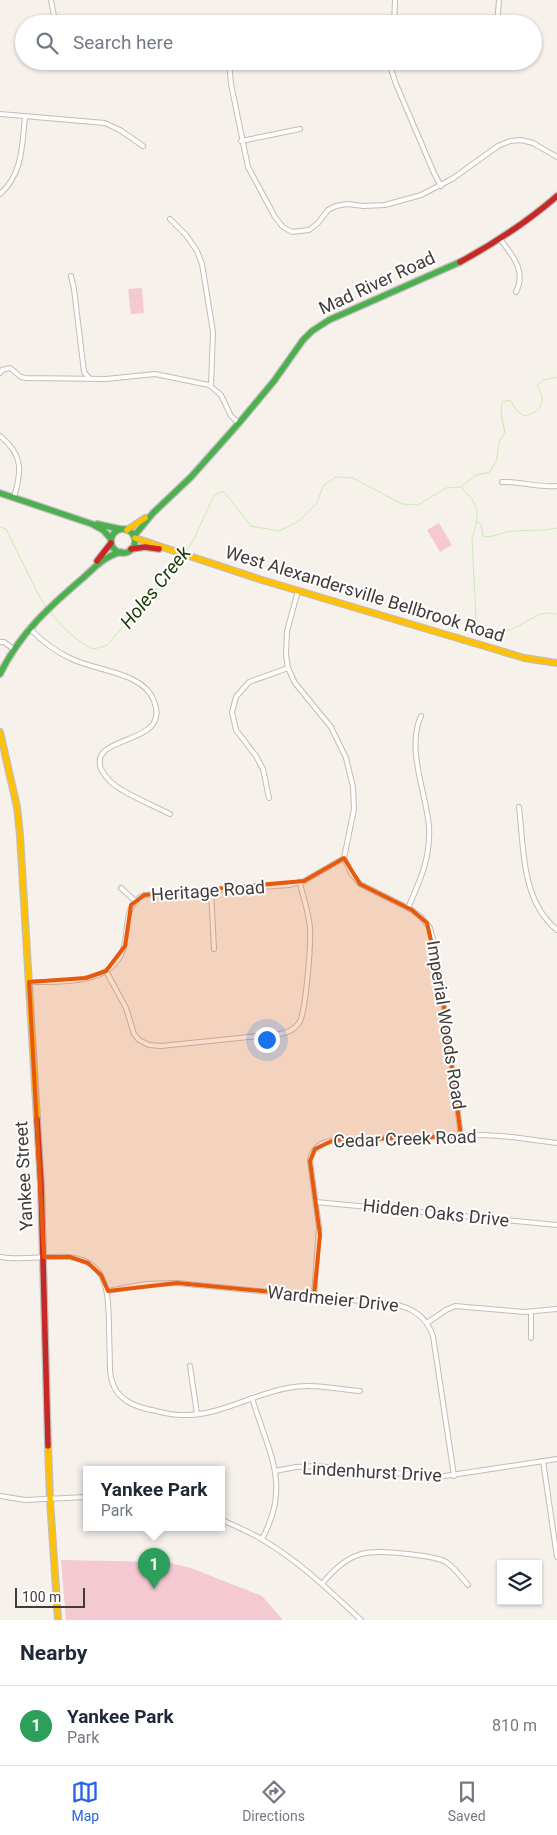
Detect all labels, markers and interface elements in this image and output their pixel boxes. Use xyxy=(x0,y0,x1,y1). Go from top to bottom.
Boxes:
search box xyxy=(15,15,542,70)
icon: search xyxy=(33,29,61,57)
text: Search here xyxy=(73,31,173,54)
street label: Mad River Road xyxy=(315,246,438,319)
water label: Holes Creek xyxy=(115,541,196,633)
street label: West Alexandersville Bellbrook Road xyxy=(223,541,507,646)
street label: Heritage Road xyxy=(150,876,266,905)
street label: Imperial Woods Road xyxy=(423,939,470,1111)
your location xyxy=(254,1027,280,1053)
street label: Yankee Street xyxy=(10,1120,37,1231)
street label: Cedar Creek Road xyxy=(333,1126,477,1151)
street label: Hidden Oaks Drive xyxy=(362,1194,510,1231)
street label: Wardmeier Drive xyxy=(266,1281,400,1316)
street label: Lindenhurst Drive xyxy=(302,1457,442,1486)
popup xyxy=(83,1466,225,1531)
text: Yankee Park xyxy=(101,1478,207,1501)
text: Park xyxy=(101,1501,133,1520)
pin: 1 xyxy=(138,1548,170,1589)
map controls xyxy=(497,1560,542,1605)
button: layers xyxy=(497,1560,542,1605)
scale bar xyxy=(15,1585,85,1608)
text: 100 m xyxy=(22,1589,61,1605)
text: Nearby xyxy=(20,1641,87,1665)
text: Yankee Park xyxy=(67,1705,174,1728)
text: 1 xyxy=(31,1716,41,1735)
text: 810 m xyxy=(492,1716,537,1735)
text: Park xyxy=(67,1728,99,1747)
tab: Map xyxy=(71,1778,99,1824)
tab: Directions xyxy=(242,1778,305,1824)
tab: Saved xyxy=(448,1778,486,1824)

